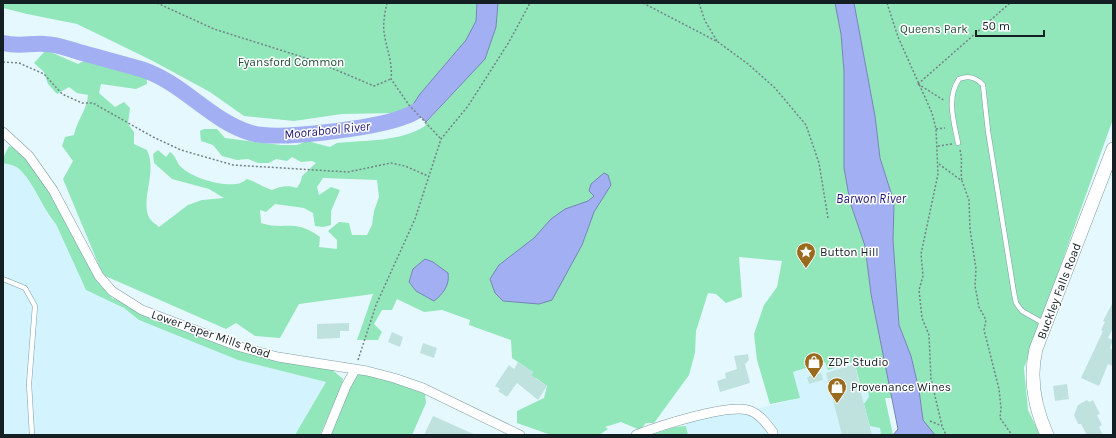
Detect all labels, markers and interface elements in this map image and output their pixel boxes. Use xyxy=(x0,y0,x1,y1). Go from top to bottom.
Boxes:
scale bar xyxy=(976,12,1044,38)
text: 50 m xyxy=(982,19,1010,33)
park label: Queens Park xyxy=(900,22,968,36)
park label: Fyansford Common xyxy=(238,55,344,69)
water label: Moorabool River xyxy=(283,118,371,142)
water label: Barwon River xyxy=(836,191,907,206)
place icon: Button Hill xyxy=(795,241,817,269)
street label: Buckley Falls Road xyxy=(1034,241,1084,341)
place label: Button Hill xyxy=(820,245,879,259)
street label: Lower Paper Mills Road xyxy=(150,307,272,361)
shop icon: ZDF Studio xyxy=(803,351,825,379)
place label: ZDF Studio xyxy=(828,355,888,369)
shop icon: Provenance Wines xyxy=(826,376,848,404)
place label: Provenance Wines xyxy=(851,380,951,394)

